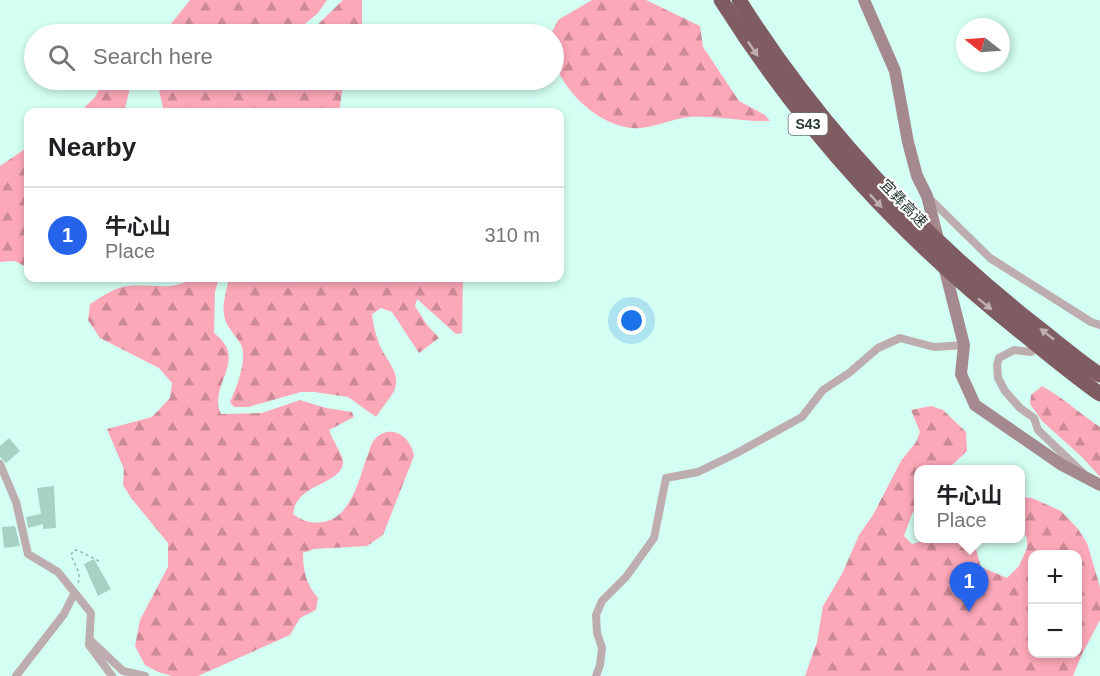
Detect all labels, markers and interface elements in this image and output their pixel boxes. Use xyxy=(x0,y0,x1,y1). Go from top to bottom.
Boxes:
north arrow xyxy=(956,18,1010,72)
search box xyxy=(24,24,564,90)
icon: search xyxy=(45,41,78,74)
one-way arrow xyxy=(748,41,759,57)
text: Search here xyxy=(93,44,213,69)
road number: S43 xyxy=(788,113,828,135)
text: Nearby xyxy=(48,132,136,162)
street label: 宜彝高速 xyxy=(877,176,931,230)
one-way arrow xyxy=(868,193,882,207)
text: 牛心山 xyxy=(105,214,171,239)
text: 1 xyxy=(62,224,73,246)
text: 310 m xyxy=(484,224,540,246)
text: Place xyxy=(105,240,155,262)
one-way arrow xyxy=(977,298,993,311)
your location xyxy=(617,306,646,335)
one-way arrow xyxy=(1040,329,1055,341)
popup xyxy=(914,465,1025,543)
text: 牛心山 xyxy=(936,483,1003,508)
text: Place xyxy=(936,509,987,531)
map controls xyxy=(1028,550,1082,658)
button: + xyxy=(1028,550,1082,604)
pin: 1 xyxy=(950,562,988,612)
button: − xyxy=(1028,604,1082,658)

